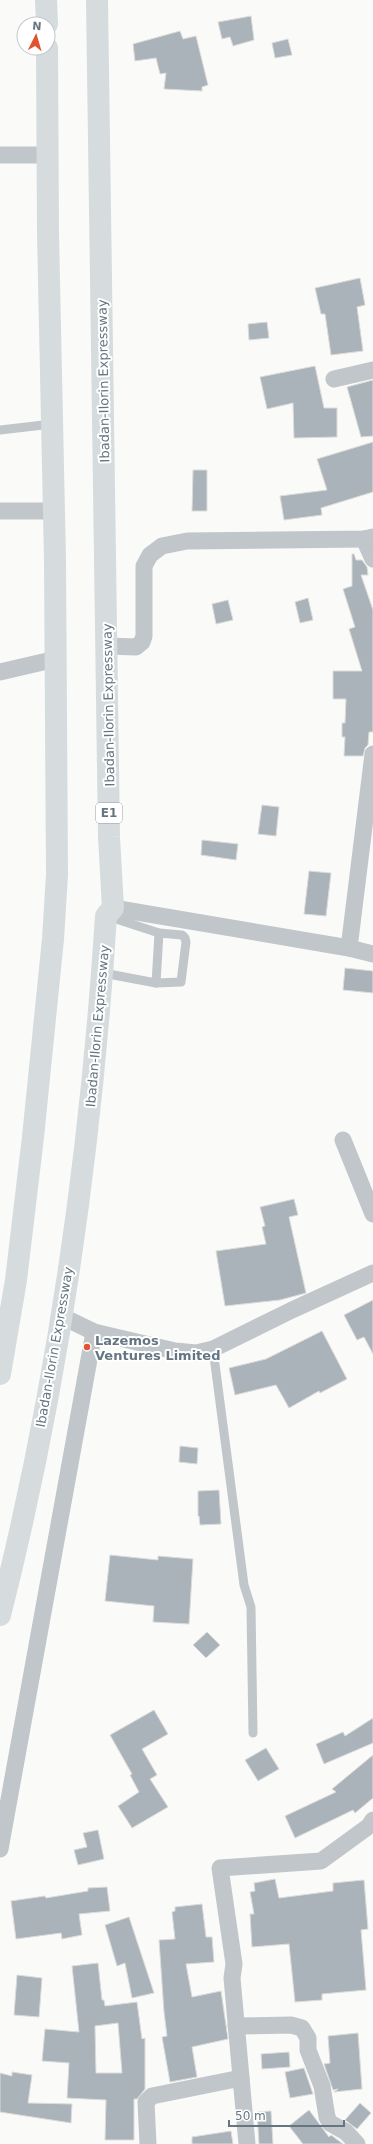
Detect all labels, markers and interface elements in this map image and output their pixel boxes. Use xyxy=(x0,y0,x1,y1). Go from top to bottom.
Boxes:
north arrow xyxy=(16,16,56,56)
text: N xyxy=(32,20,42,33)
street label: Ibadan-Ilorin Expressway xyxy=(95,299,112,463)
street label: Ibadan-Ilorin Expressway xyxy=(100,623,117,787)
road number: E1 xyxy=(96,803,122,823)
street label: Ibadan-Ilorin Expressway xyxy=(83,944,112,1108)
street label: Ibadan-Ilorin Expressway xyxy=(33,1265,76,1429)
place label: Lazemos Ventures Limited xyxy=(95,1333,220,1363)
marker: Lazemos Ventures Limited xyxy=(82,1342,92,1352)
scale bar xyxy=(229,2102,344,2128)
text: 50 m xyxy=(235,2109,266,2123)

